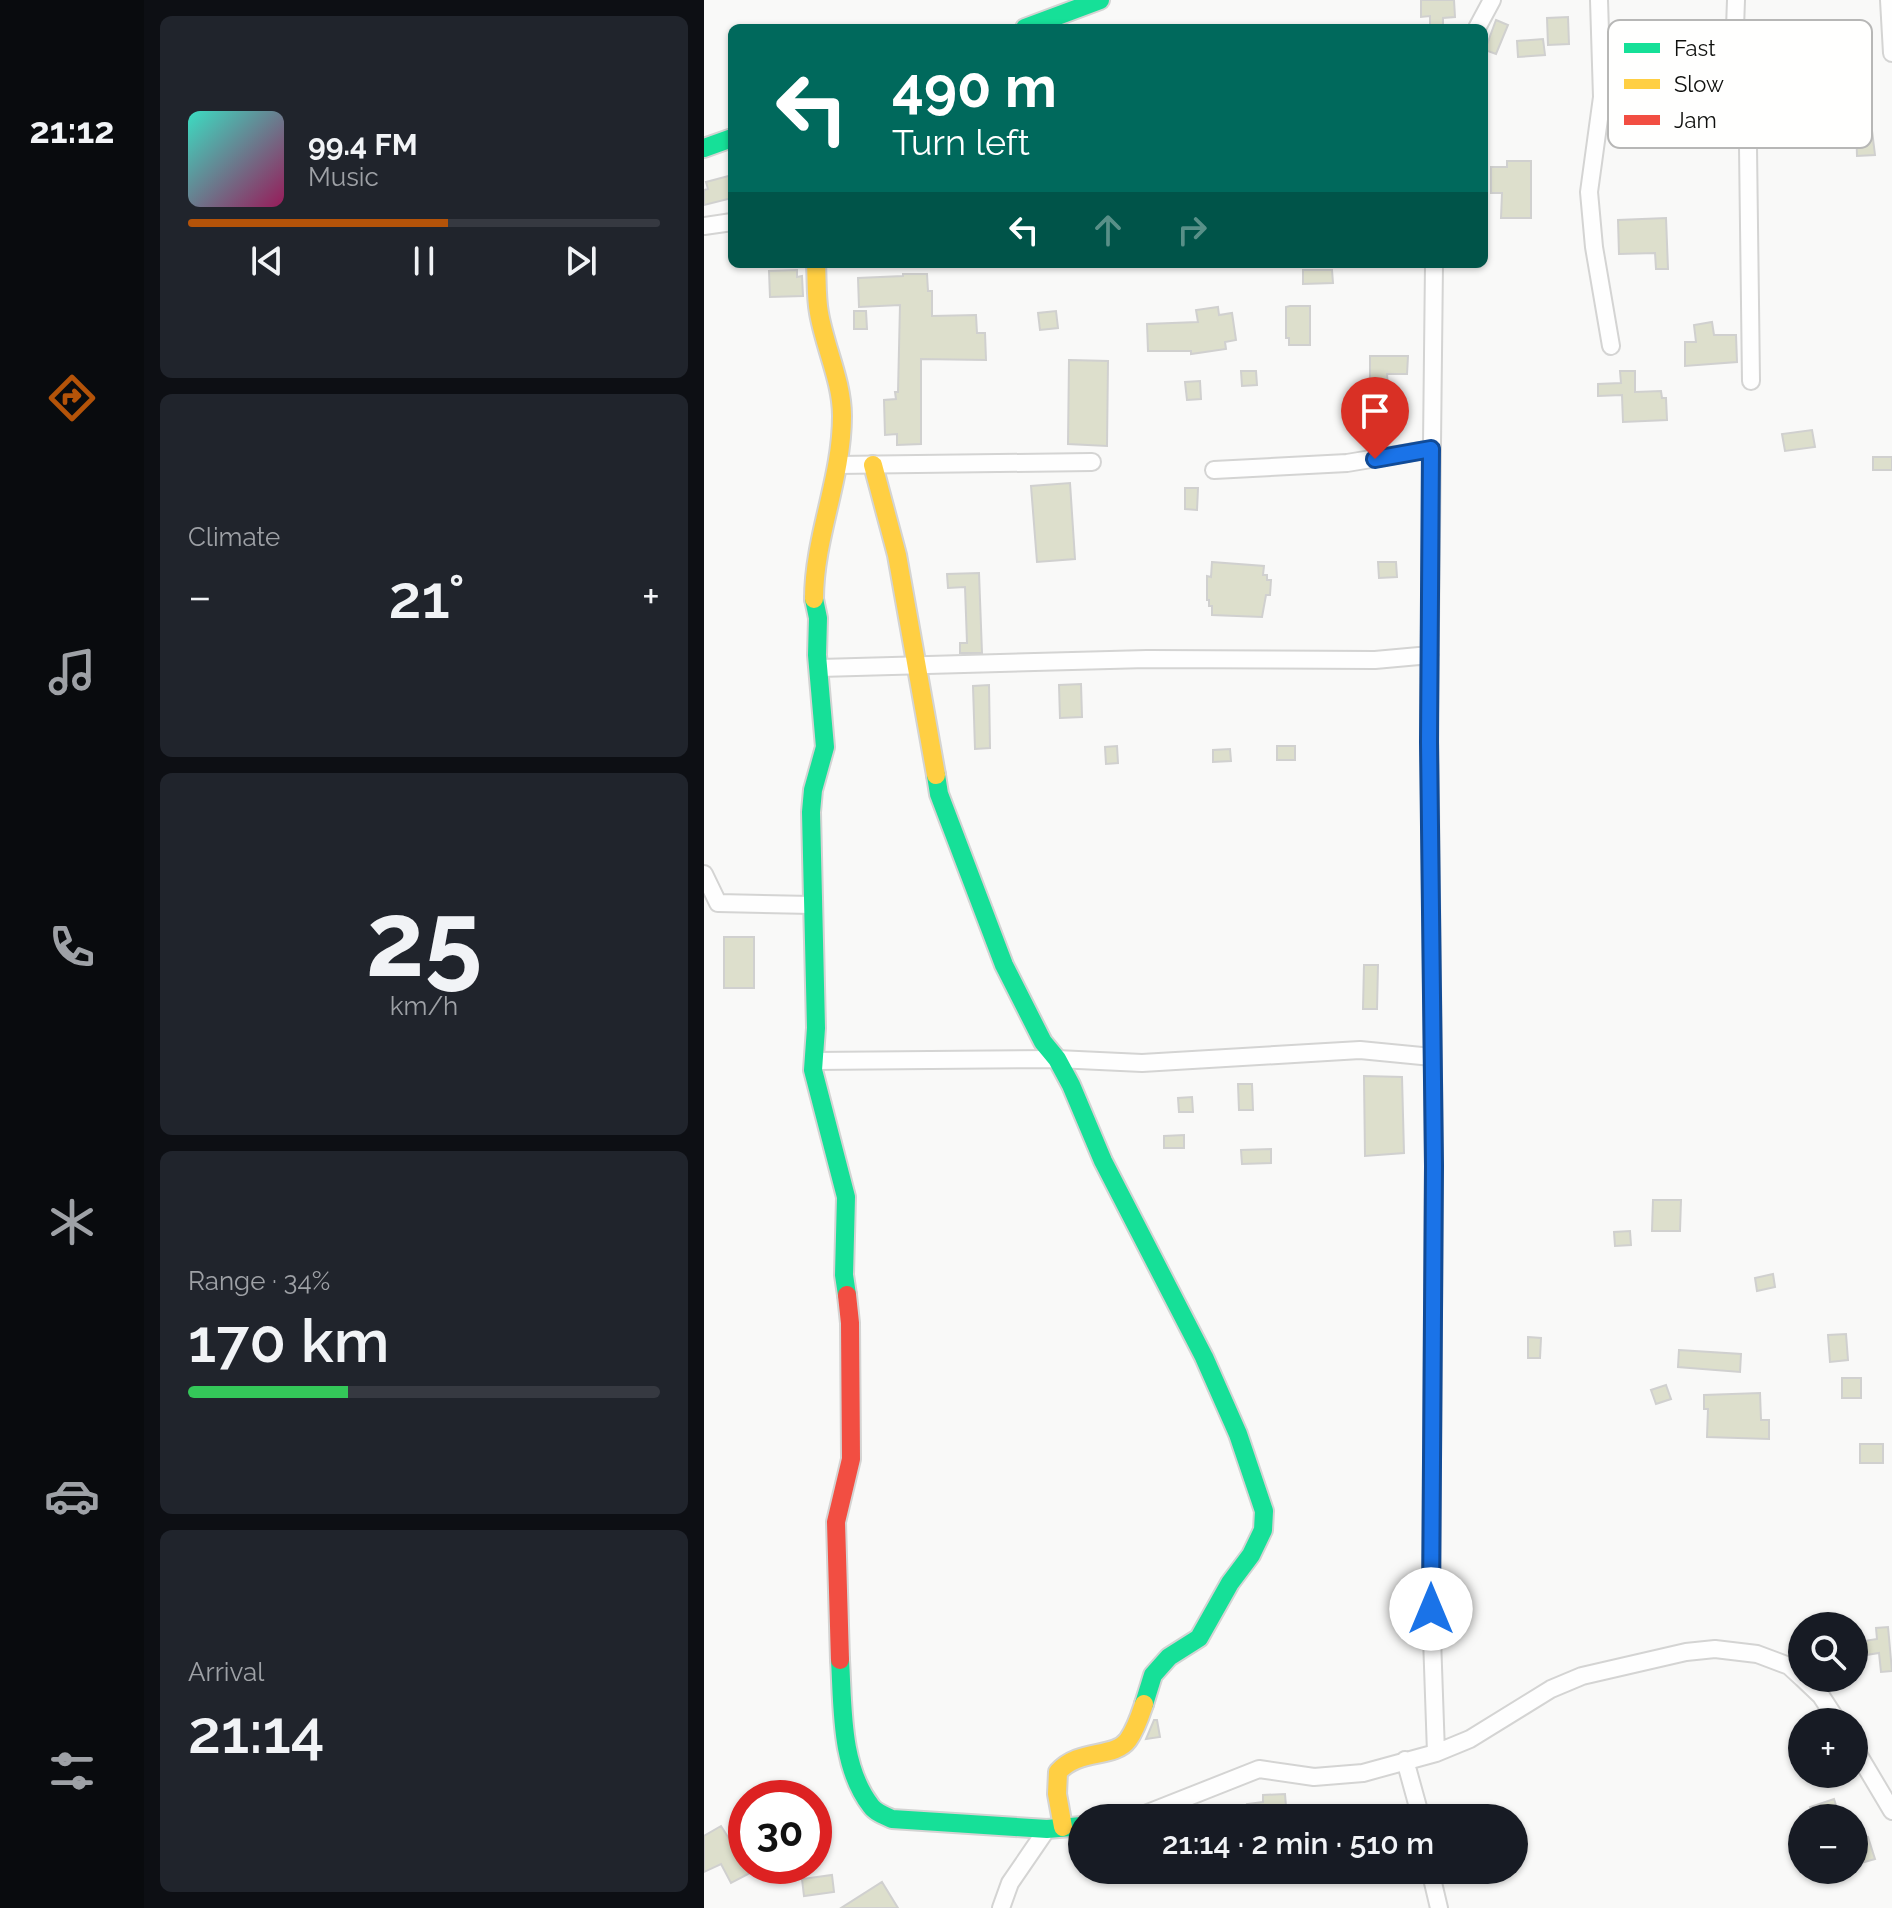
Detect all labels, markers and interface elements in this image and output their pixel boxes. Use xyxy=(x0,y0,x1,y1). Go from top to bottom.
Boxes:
legend xyxy=(1608,20,1872,148)
text: Fast xyxy=(1674,35,1716,61)
text: 490 m xyxy=(892,54,1057,120)
icon: left xyxy=(760,56,864,160)
text: Slow xyxy=(1674,71,1724,97)
text: Jam xyxy=(1674,107,1717,133)
text: 21:12 xyxy=(29,109,115,151)
text: Turn left xyxy=(892,121,1030,163)
text: 99.4 FM xyxy=(308,127,418,162)
text: Music xyxy=(308,162,379,192)
icon: left xyxy=(1002,208,1046,252)
icon: ahead xyxy=(1086,208,1130,252)
icon: right xyxy=(1170,208,1214,252)
icon: previous xyxy=(245,239,289,283)
icon: pause xyxy=(402,239,446,283)
icon: next xyxy=(559,239,603,283)
icon: directions xyxy=(44,370,100,426)
pin xyxy=(1341,377,1409,459)
icon: arrive xyxy=(1353,389,1397,433)
text: Climate xyxy=(188,522,280,552)
text: 21° xyxy=(388,562,465,632)
text: − xyxy=(188,571,212,622)
text: + xyxy=(642,571,660,622)
icon: music xyxy=(44,644,100,700)
text: 25 xyxy=(366,878,482,1000)
icon: phone xyxy=(44,919,100,975)
text: km/h xyxy=(390,991,458,1021)
icon: climate xyxy=(44,1194,100,1250)
text: Range · 34% xyxy=(188,1266,330,1296)
text: 170 km xyxy=(188,1306,389,1376)
icon: car xyxy=(44,1468,100,1524)
position arrow xyxy=(1389,1567,1473,1651)
map controls xyxy=(1788,1612,1868,1884)
button: search xyxy=(1788,1612,1868,1692)
text: Arrival xyxy=(188,1657,264,1687)
text: 21:14 xyxy=(188,1697,325,1767)
button: + xyxy=(1788,1708,1868,1788)
icon: filters xyxy=(44,1743,100,1799)
speed limit sign: 30 xyxy=(728,1780,832,1884)
button: − xyxy=(1788,1804,1868,1884)
text: 21:14 · 2 min · 510 m xyxy=(1162,1826,1434,1861)

